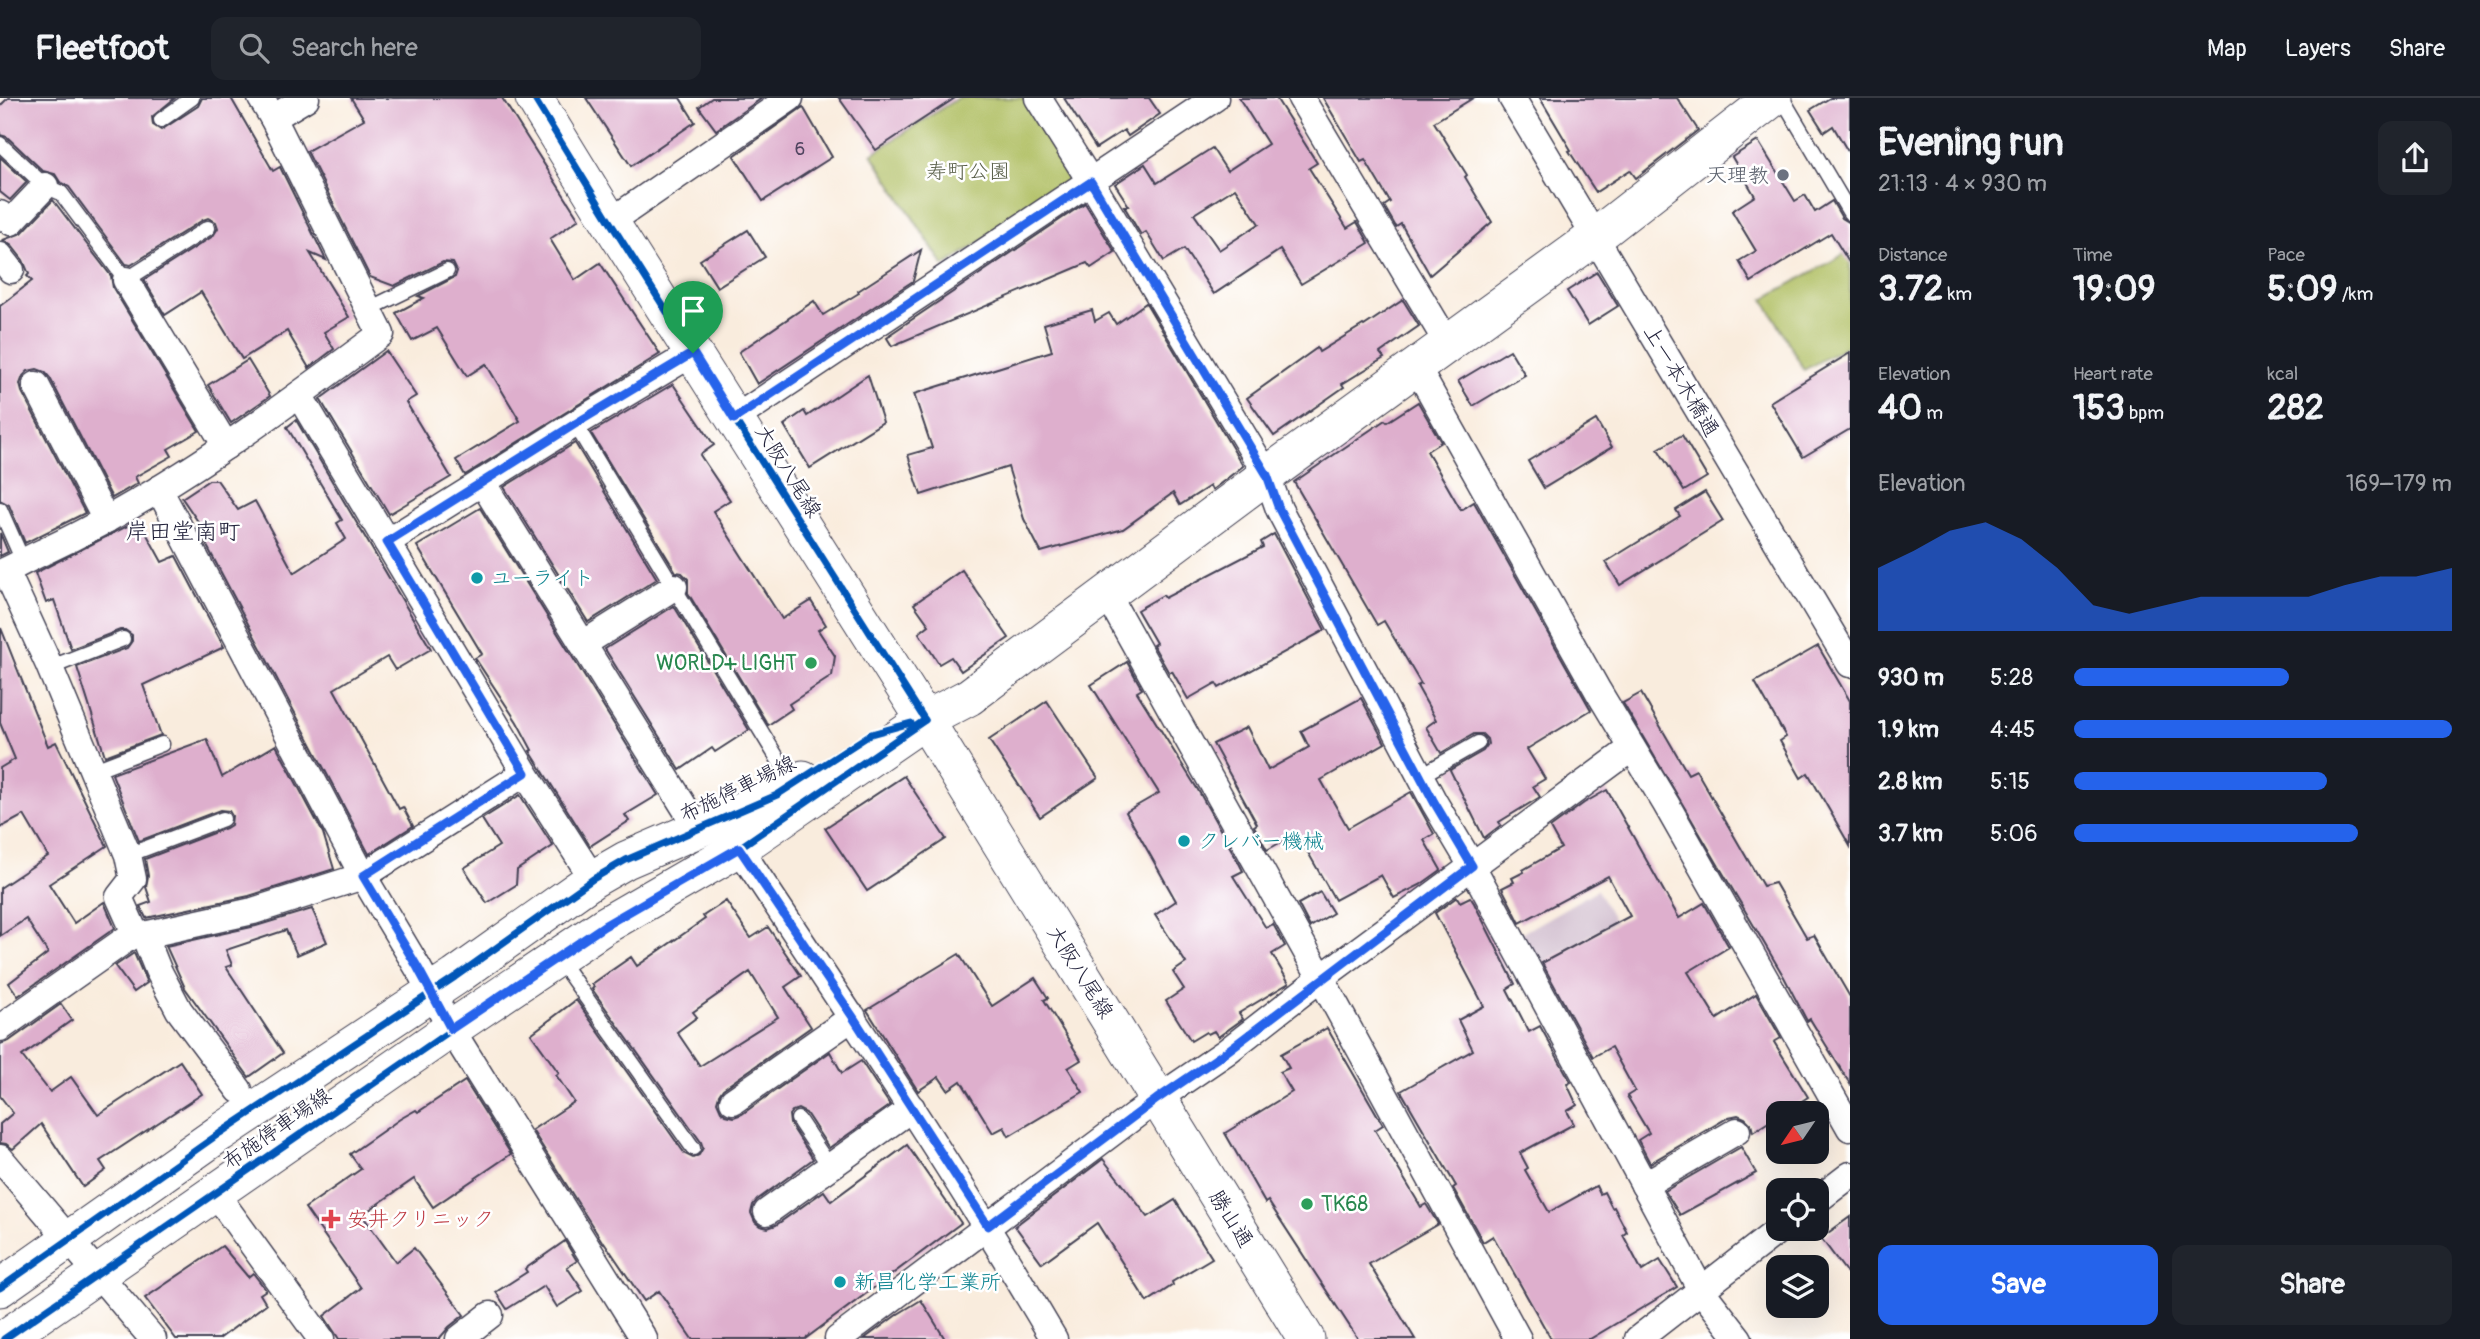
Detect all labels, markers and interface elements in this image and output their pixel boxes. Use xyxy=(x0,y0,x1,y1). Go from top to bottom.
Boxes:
search box xyxy=(211,17,701,80)
text: Fleetfoot xyxy=(35,28,169,69)
icon: search xyxy=(235,29,273,67)
text: Search here xyxy=(291,32,418,64)
text: Map xyxy=(2207,34,2247,63)
text: Layers xyxy=(2285,34,2351,63)
text: Share xyxy=(2389,34,2445,63)
text: Evening run xyxy=(1878,119,2064,167)
button: share xyxy=(2378,121,2452,195)
house number: 6 xyxy=(795,138,805,161)
park label: 寿町公園 xyxy=(926,158,1010,185)
place label: 天理教 xyxy=(1706,162,1769,189)
marker: 天理教 xyxy=(1775,167,1791,183)
text: 21:13 · 4 × 930 m xyxy=(1878,169,2047,198)
text: Distance xyxy=(1878,243,1947,267)
text: Time xyxy=(2073,243,2112,267)
text: Pace xyxy=(2267,243,2305,267)
text: 3.72 xyxy=(1878,267,1943,311)
text: 19:09 xyxy=(2073,267,2156,311)
text: 5:09 xyxy=(2267,267,2338,311)
pin xyxy=(663,281,723,353)
text: km xyxy=(1943,282,1972,306)
text: /km xyxy=(2338,282,2373,306)
icon: arrive xyxy=(674,292,712,330)
street label: 上一本木橋通 xyxy=(1637,320,1725,442)
text: Elevation xyxy=(1878,362,1950,386)
text: Heart rate xyxy=(2073,362,2153,386)
text: kcal xyxy=(2267,362,2298,386)
text: 40 xyxy=(1878,386,1922,430)
text: 153 xyxy=(2073,386,2125,430)
text: 282 xyxy=(2267,386,2324,430)
text: m xyxy=(1922,401,1943,425)
text: bpm xyxy=(2125,401,2164,425)
street label: 大阪八尾線 xyxy=(749,419,827,523)
text: Elevation xyxy=(1878,469,1966,498)
text: 169–179 m xyxy=(2346,469,2452,498)
district label: 岸田堂南町 xyxy=(126,517,241,546)
place label: ユーライト xyxy=(491,565,594,592)
marker: ユーライト xyxy=(469,570,485,586)
place label: WORLD+ LIGHT xyxy=(656,650,797,677)
marker: WORLD+ LIGHT xyxy=(803,655,819,671)
text: 930 m xyxy=(1878,663,1944,692)
text: 5:28 xyxy=(1990,663,2033,692)
text: 1.9 km xyxy=(1878,715,1939,744)
text: 4:45 xyxy=(1990,715,2035,744)
street label: 布施停車場線 xyxy=(675,749,801,829)
text: 2.8 km xyxy=(1878,767,1943,796)
text: 5:15 xyxy=(1990,767,2030,796)
text: 3.7 km xyxy=(1878,819,1943,848)
text: 5:06 xyxy=(1990,819,2038,848)
place label: クレバー機械 xyxy=(1198,828,1324,855)
marker: クレバー機械 xyxy=(1176,833,1192,849)
street label: 大阪八尾線 xyxy=(1041,920,1119,1024)
street label: 布施停車場線 xyxy=(218,1082,336,1176)
north arrow xyxy=(1766,1101,1829,1164)
map controls xyxy=(1766,1101,1829,1318)
button: locate xyxy=(1766,1178,1829,1241)
street label: 勝山通 xyxy=(1203,1185,1259,1253)
place label: TK68 xyxy=(1321,1191,1368,1218)
marker: TK68 xyxy=(1299,1196,1315,1212)
place label: 安井クリニック xyxy=(347,1206,494,1233)
marker: 安井クリニック xyxy=(321,1209,341,1229)
button: Save xyxy=(1878,1245,2158,1325)
button: Share xyxy=(2172,1245,2452,1325)
button: layers xyxy=(1766,1255,1829,1318)
place label: 新昌化学工業所 xyxy=(854,1269,1001,1296)
marker: 新昌化学工業所 xyxy=(832,1274,848,1290)

